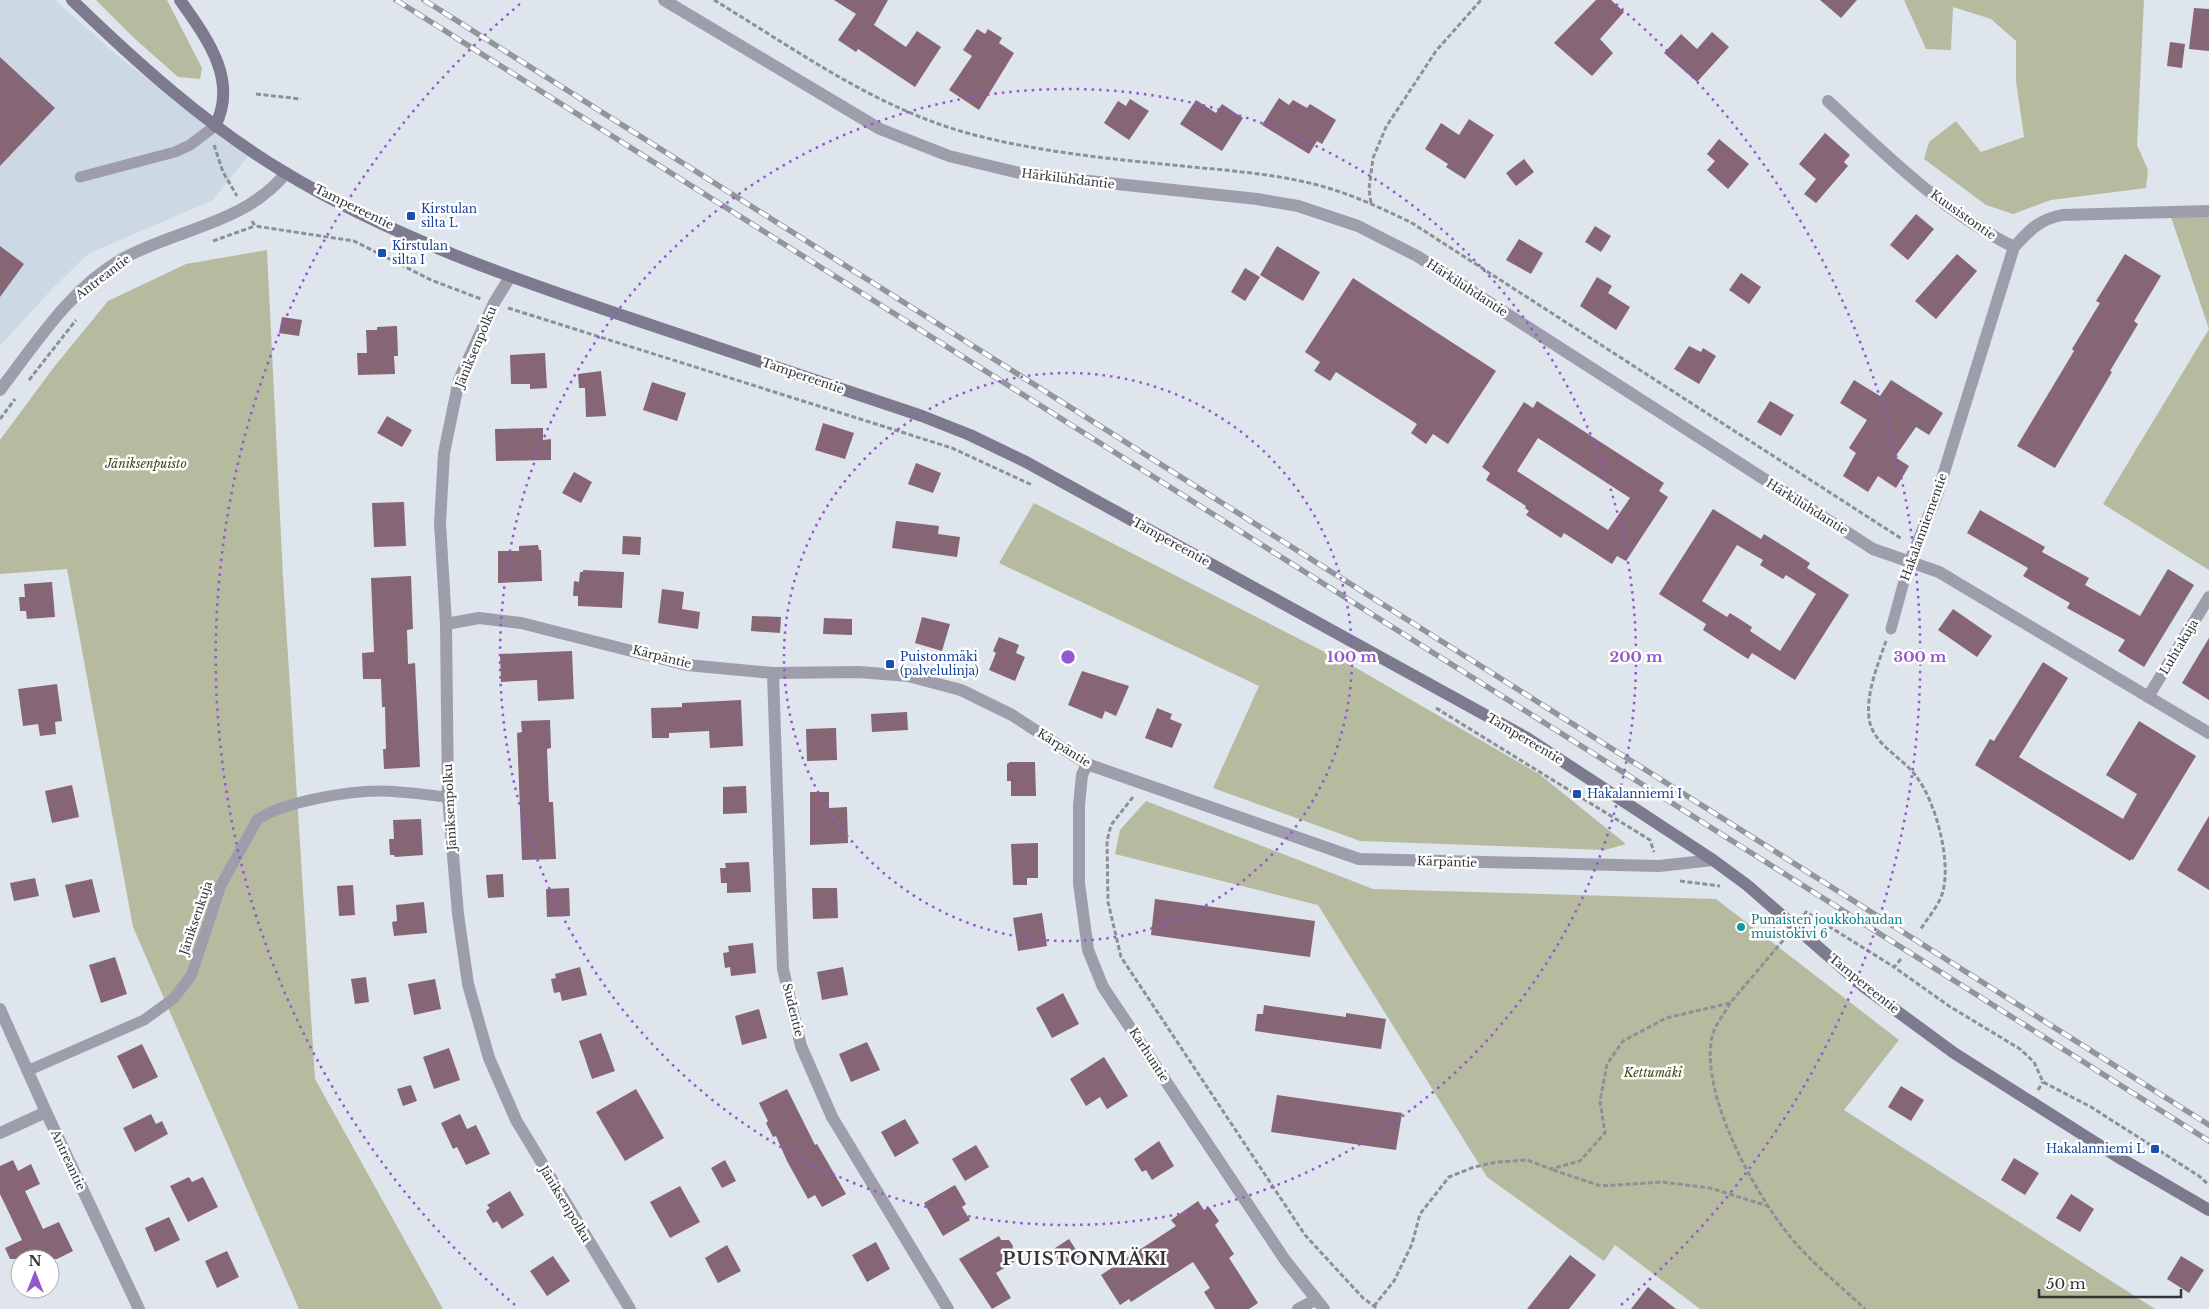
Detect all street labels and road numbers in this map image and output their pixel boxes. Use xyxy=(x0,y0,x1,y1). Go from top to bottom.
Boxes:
street label: Härkiluhdantie xyxy=(1021,165,1116,192)
street label: Tampereentie xyxy=(312,181,396,232)
street label: Kuusistontie xyxy=(1928,187,1999,243)
street label: Antreantie xyxy=(71,251,133,303)
street label: Härkiluhdantie xyxy=(1424,256,1511,319)
street label: Jäniksenpolku xyxy=(451,304,499,391)
street label: Tampereentie xyxy=(760,354,846,397)
street label: Hakalanniementie xyxy=(1897,471,1950,583)
street label: Härkiluhdantie xyxy=(1764,475,1851,538)
street label: Tampereentie xyxy=(1130,514,1213,569)
street label: Luhtakuja xyxy=(2156,616,2201,677)
street label: Kärpäntie xyxy=(631,642,693,671)
street label: Tampereentie xyxy=(1485,710,1566,767)
street label: Kärpäntie xyxy=(1035,725,1094,770)
street label: Jäniksenpolku xyxy=(440,763,459,853)
street label: Kärpäntie xyxy=(1417,853,1478,870)
street label: Jäniksenkuja xyxy=(175,879,215,959)
street label: Tampereentie xyxy=(1826,951,1903,1017)
street label: Sudentie xyxy=(780,982,807,1038)
street label: Karhuntie xyxy=(1126,1025,1173,1085)
street label: Antreantie xyxy=(48,1126,89,1193)
street label: Jäniksenpolku xyxy=(536,1161,594,1245)

